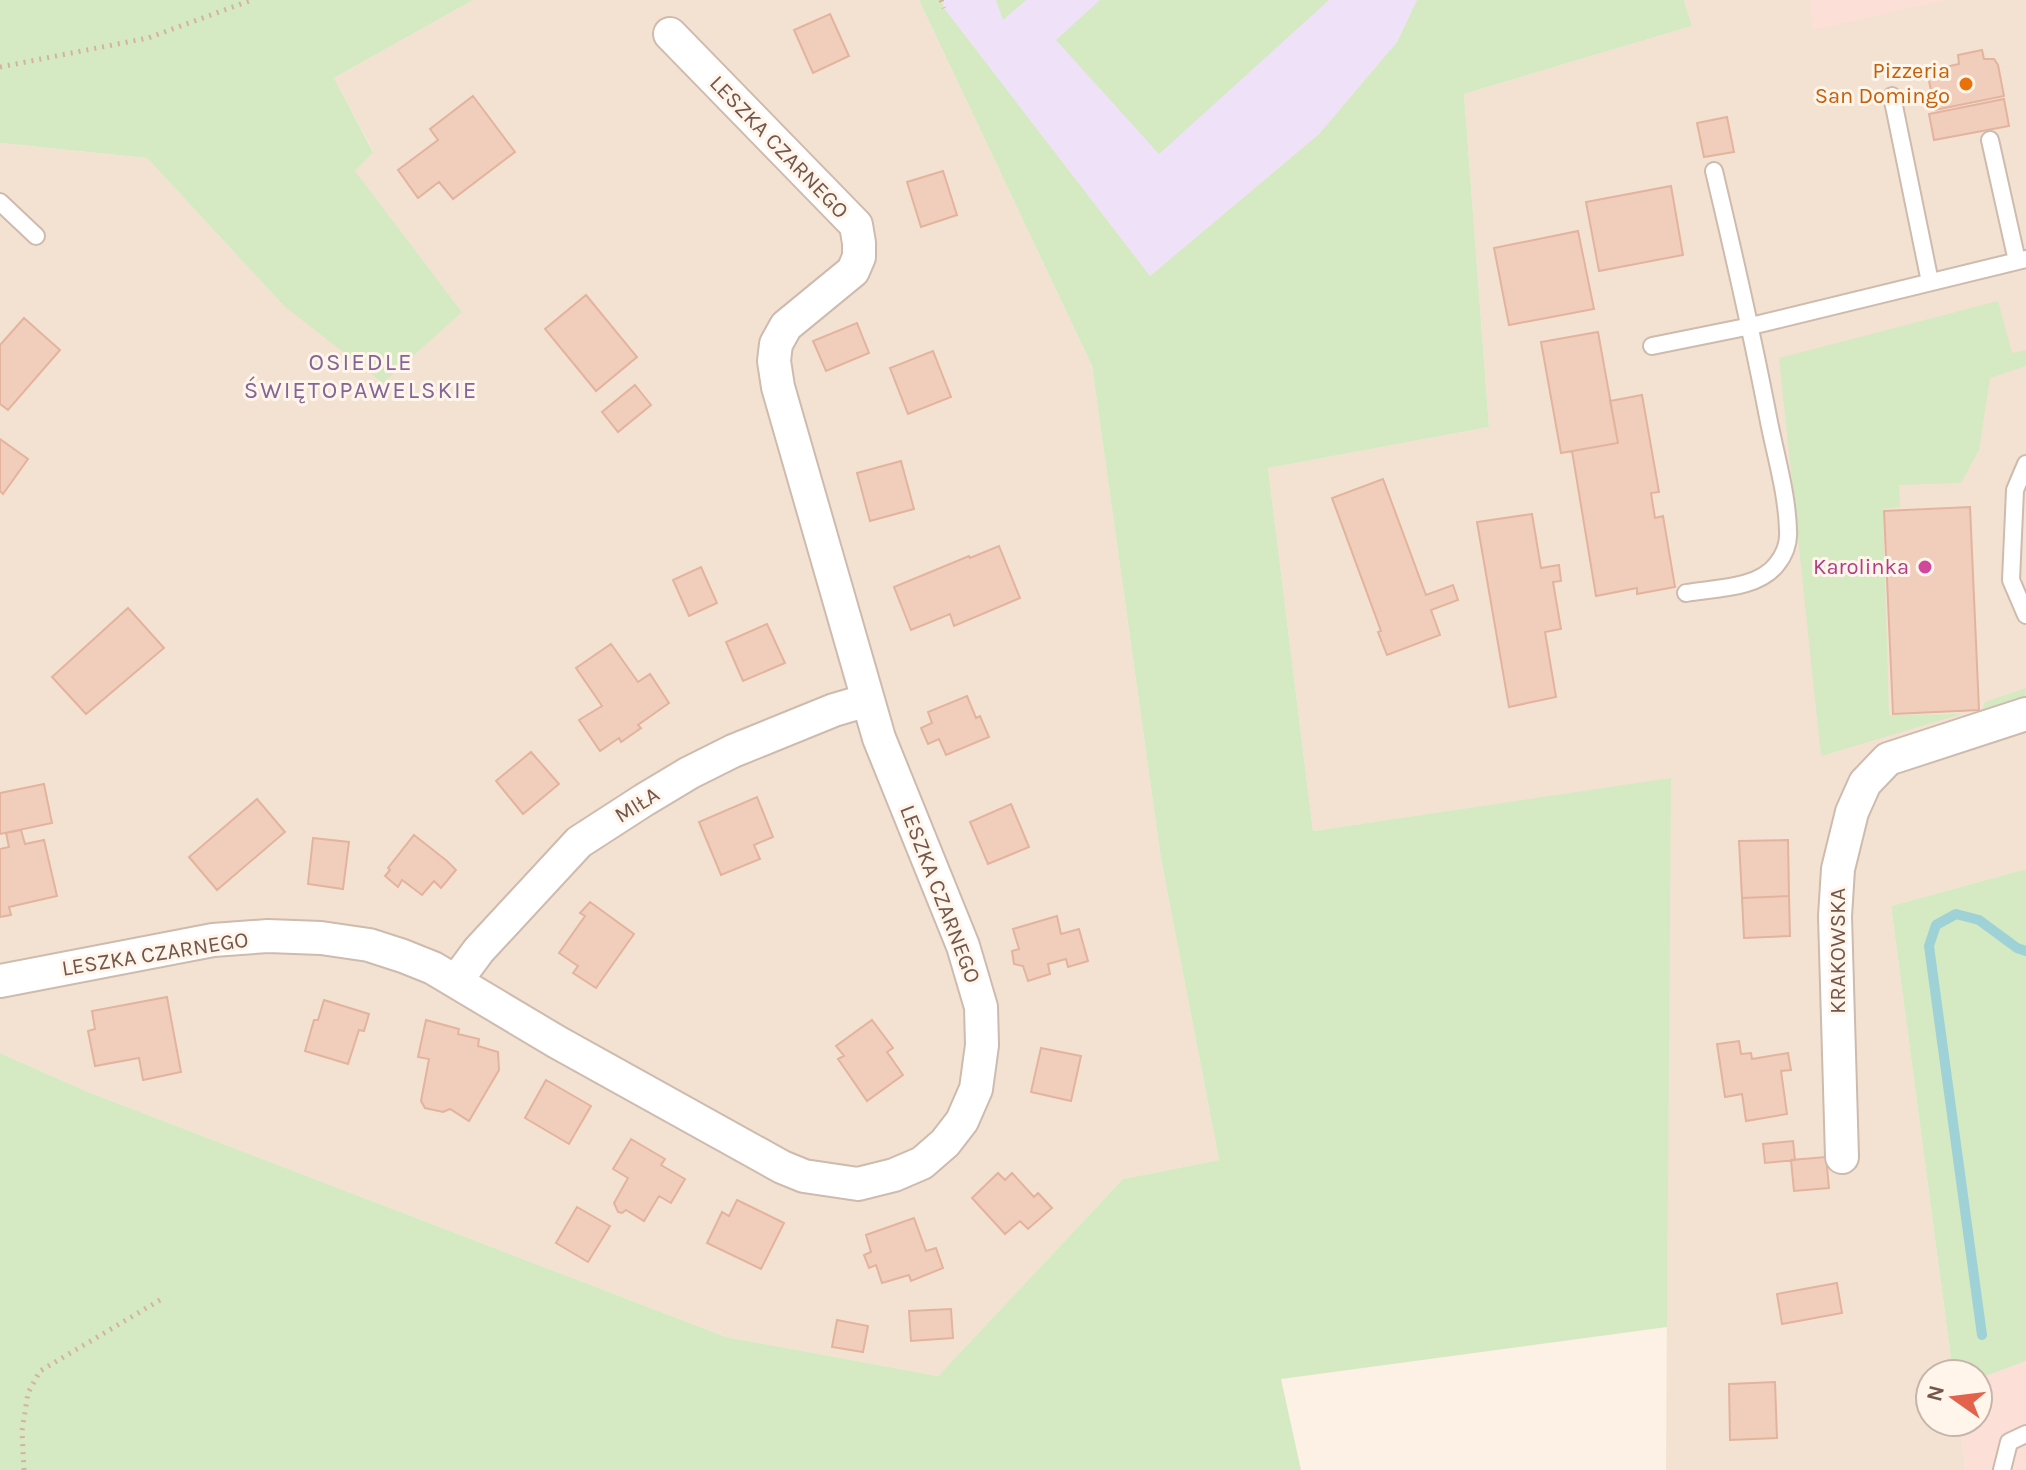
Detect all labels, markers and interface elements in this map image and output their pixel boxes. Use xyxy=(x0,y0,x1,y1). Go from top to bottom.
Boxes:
place label: Pizzeria San Domingo xyxy=(1815,58,1950,109)
street label: LESZKA CZARNEGO xyxy=(704,70,854,224)
marker: Pizzeria San Domingo xyxy=(1957,75,1975,93)
district label: OSIEDLE ŚWIĘTOPAWELSKIE xyxy=(244,348,478,404)
place label: Karolinka xyxy=(1813,554,1909,580)
marker: Karolinka xyxy=(1916,558,1934,576)
street label: MIŁA xyxy=(610,781,664,829)
street label: LESZKA CZARNEGO xyxy=(894,801,986,987)
street label: KRAKOWSKA xyxy=(1825,888,1851,1014)
street label: LESZKA CZARNEGO xyxy=(60,926,250,982)
north arrow xyxy=(1914,1358,1994,1438)
text: N xyxy=(1921,1383,1950,1404)

